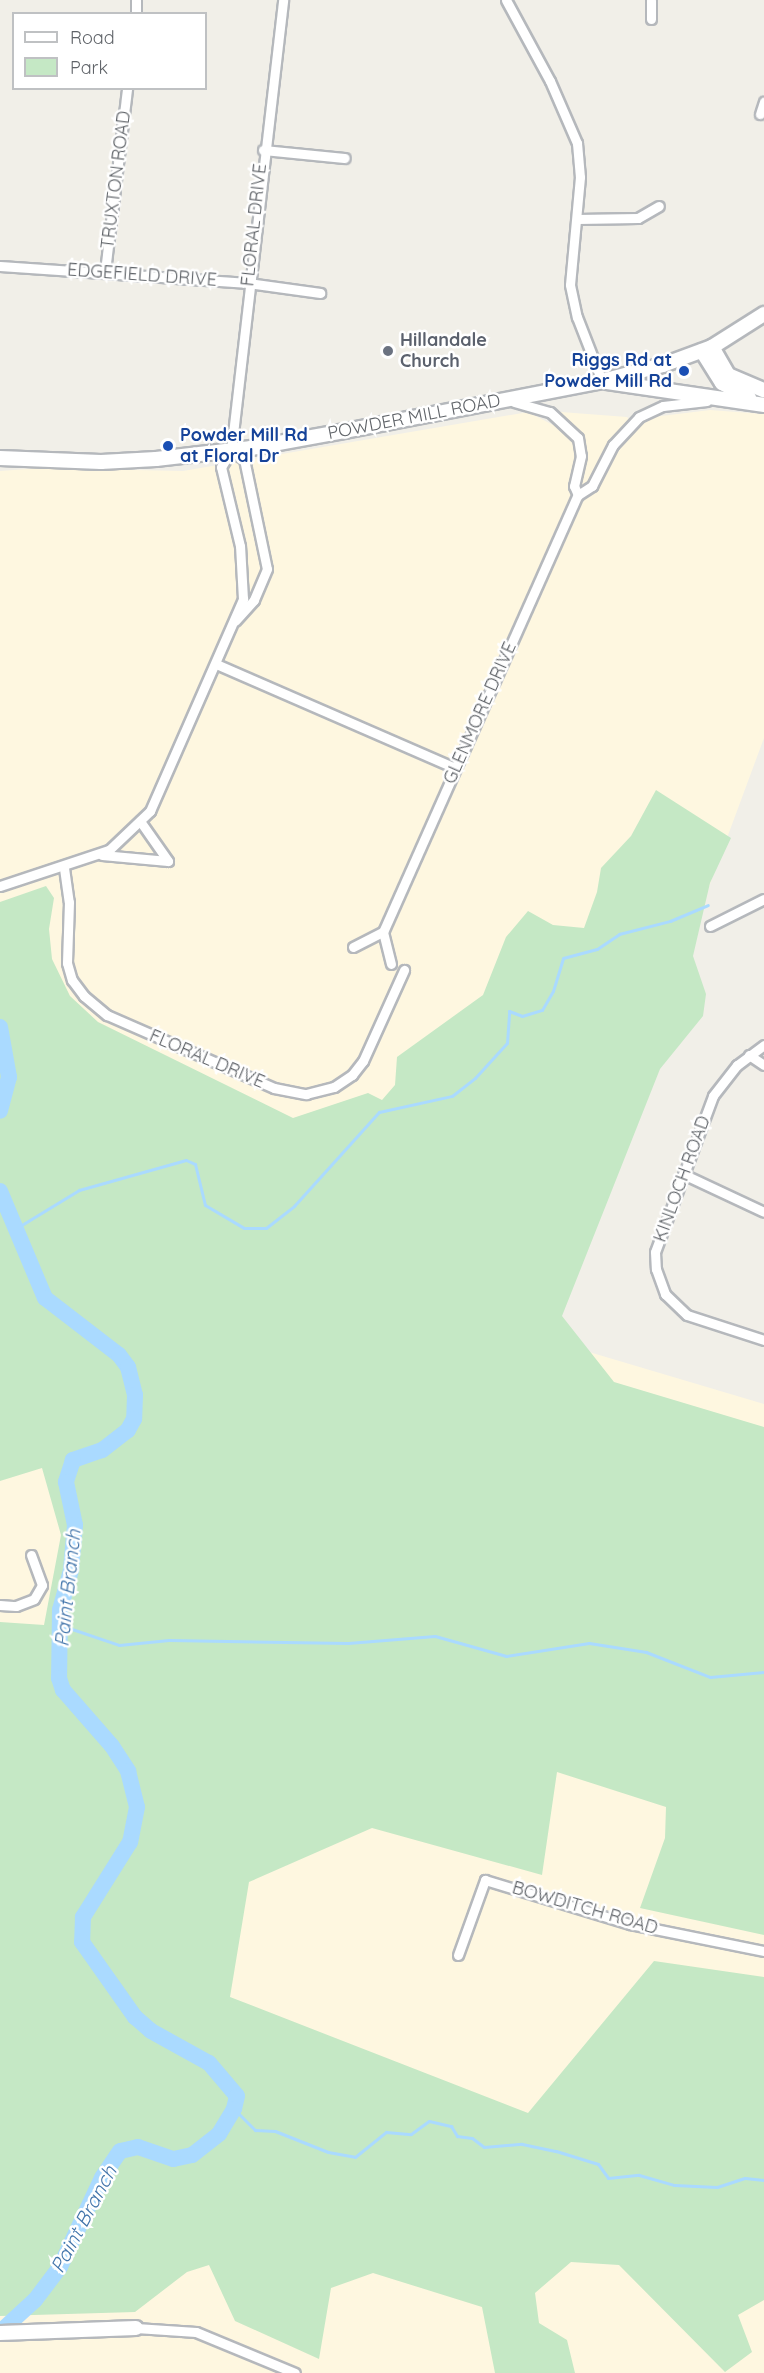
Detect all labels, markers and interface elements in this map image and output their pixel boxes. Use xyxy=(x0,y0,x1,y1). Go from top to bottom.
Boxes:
legend xyxy=(12,12,207,90)
text: Road xyxy=(70,26,115,49)
text: Park xyxy=(70,56,108,79)
street label: TRUXTON ROAD xyxy=(97,110,135,250)
street label: FLORAL DRIVE xyxy=(237,163,271,287)
street label: EDGEFIELD DRIVE xyxy=(66,259,218,291)
place label: Hillandale Church xyxy=(400,330,487,372)
marker: Hillandale Church xyxy=(381,344,395,358)
place label: Riggs Rd at Powder Mill Rd xyxy=(544,350,672,392)
marker: Riggs Rd at Powder Mill Rd xyxy=(677,364,691,378)
street label: POWDER MILL ROAD xyxy=(326,390,502,444)
place label: Powder Mill Rd at Floral Dr xyxy=(180,425,308,468)
marker: Powder Mill Rd at Floral Dr xyxy=(161,439,175,453)
street label: GLENMORE DRIVE xyxy=(439,639,521,787)
street label: FLORAL DRIVE xyxy=(146,1025,268,1093)
street label: KINLOCH ROAD xyxy=(649,1113,715,1245)
water label: Paint Branch xyxy=(49,1528,85,1648)
street label: BOWDITCH ROAD xyxy=(510,1877,660,1939)
water label: Paint Branch xyxy=(45,2161,121,2277)

